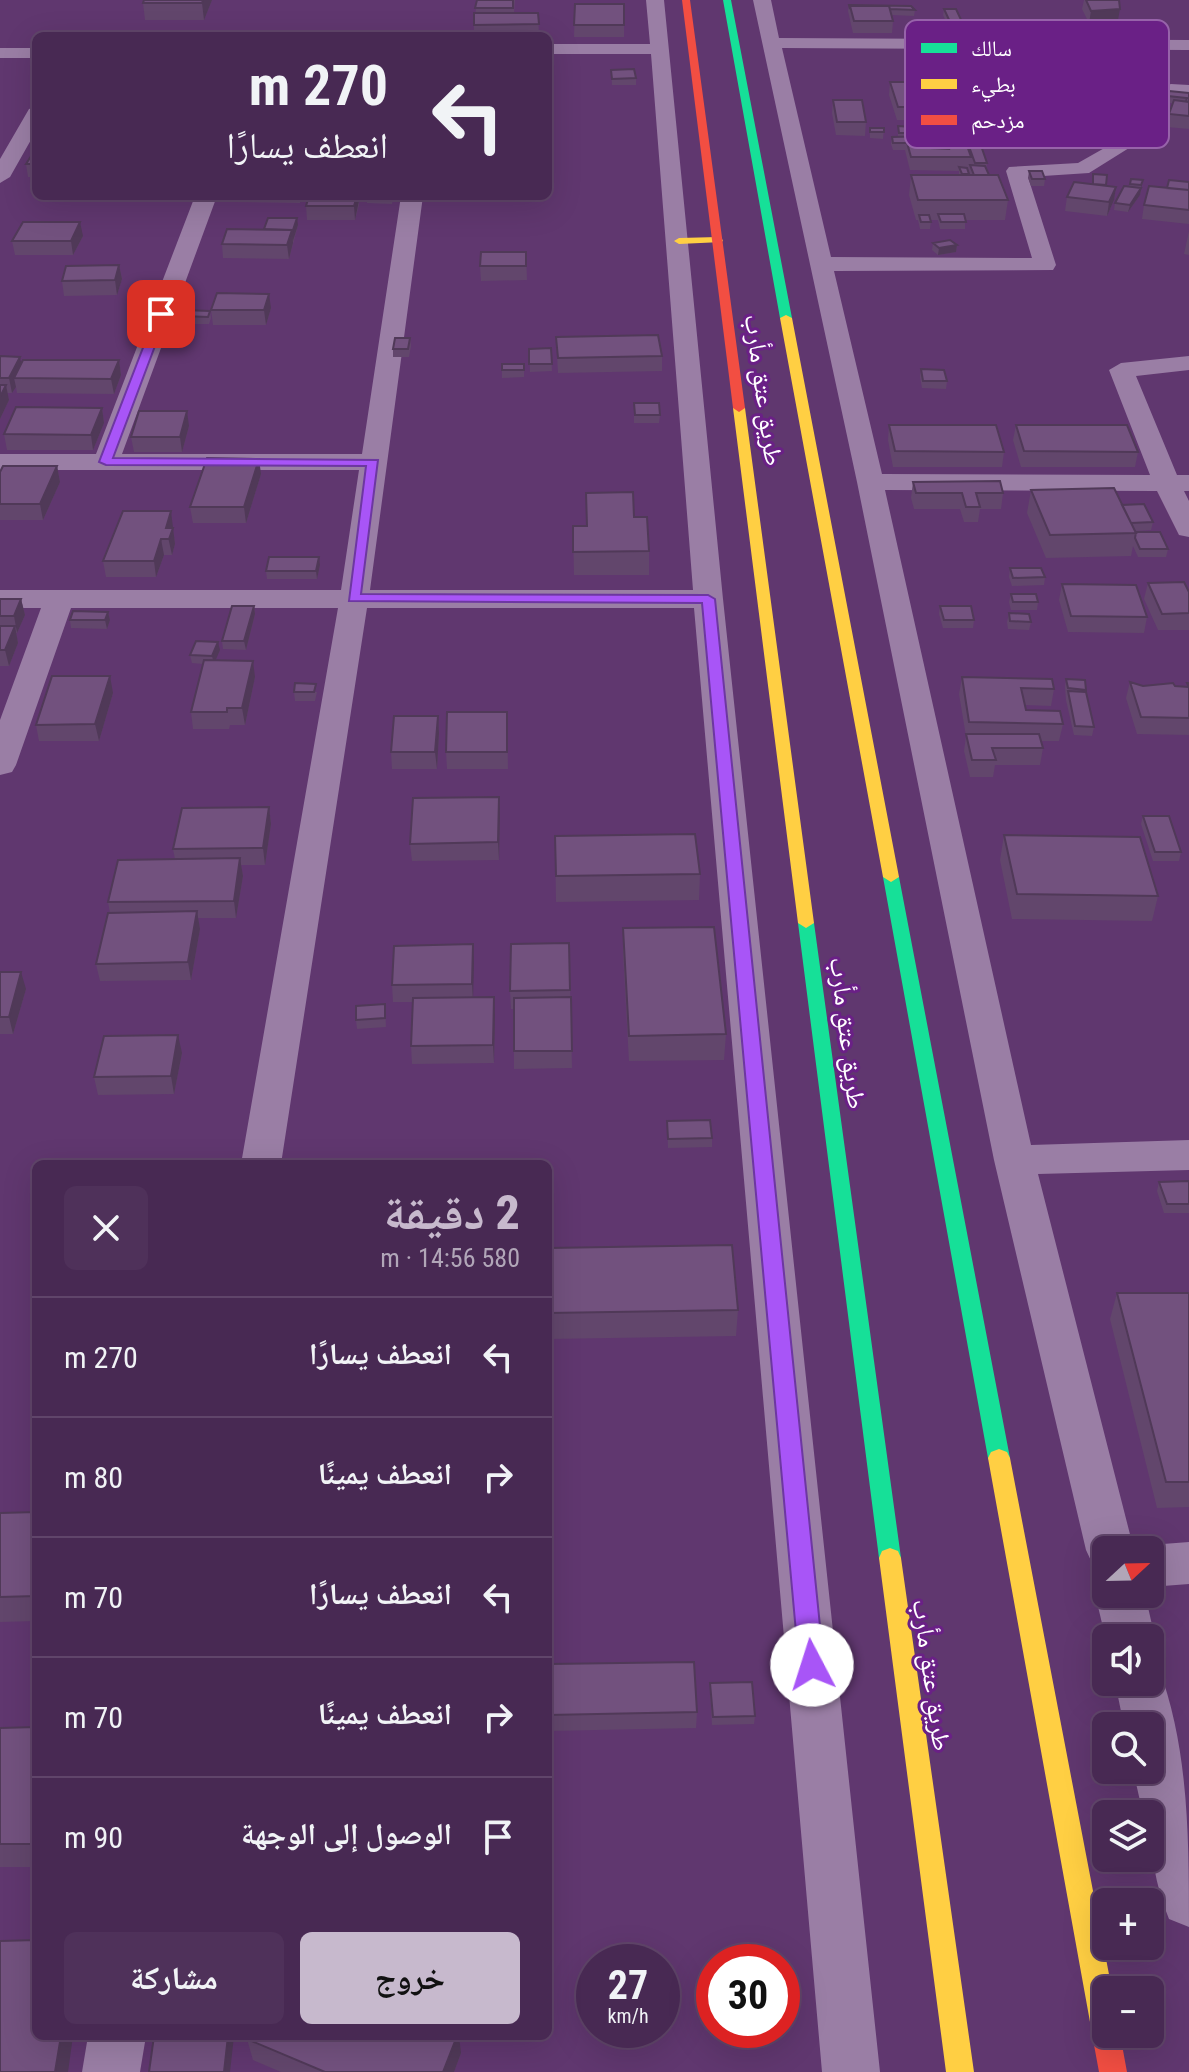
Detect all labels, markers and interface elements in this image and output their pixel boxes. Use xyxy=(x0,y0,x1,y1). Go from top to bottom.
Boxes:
legend xyxy=(905,20,1169,148)
text: سالك xyxy=(971,36,1012,61)
text: 270 m xyxy=(249,53,388,119)
icon: left xyxy=(416,64,520,168)
text: بطيء xyxy=(971,72,1016,102)
text: مزدحم xyxy=(971,108,1025,135)
text: انعطف يسارًا xyxy=(227,125,388,167)
pin xyxy=(127,280,195,348)
icon: arrive xyxy=(139,292,183,336)
street label: طريق عتق مأرب xyxy=(738,312,790,468)
street label: طريق عتق مأرب xyxy=(823,955,873,1111)
text: 2 دقيقة xyxy=(384,1184,520,1241)
button: close xyxy=(64,1186,148,1270)
text: 580 m · 14:56 xyxy=(380,1243,520,1273)
icon: left xyxy=(476,1335,520,1379)
text: انعطف يسارًا xyxy=(309,1336,452,1371)
text: 270 m xyxy=(64,1340,138,1375)
icon: right xyxy=(476,1455,520,1499)
text: انعطف يمينًا xyxy=(318,1456,452,1491)
text: 80 m xyxy=(64,1460,123,1495)
north arrow xyxy=(1092,1536,1164,1608)
map controls xyxy=(1092,1536,1164,2048)
icon: left xyxy=(476,1575,520,1619)
text: انعطف يسارًا xyxy=(309,1576,452,1611)
text: 70 m xyxy=(64,1580,123,1615)
street label: طريق عتق مأرب xyxy=(906,1597,958,1753)
position arrow xyxy=(770,1623,854,1707)
button: sound xyxy=(1092,1624,1164,1696)
icon: right xyxy=(476,1695,520,1739)
text: انعطف يمينًا xyxy=(318,1696,452,1731)
text: 70 m xyxy=(64,1700,123,1735)
button: search xyxy=(1092,1712,1164,1784)
button: layers xyxy=(1092,1800,1164,1872)
icon: arrive xyxy=(476,1815,520,1859)
text: الوصول إلى الوجهة xyxy=(241,1816,452,1851)
text: 90 m xyxy=(64,1820,123,1855)
button: + xyxy=(1092,1888,1164,1960)
button: مشاركة xyxy=(64,1932,284,2024)
button: خروج xyxy=(300,1932,520,2024)
speed limit sign: 30 xyxy=(696,1944,800,2048)
text: 27 xyxy=(608,1962,648,2009)
button: − xyxy=(1092,1976,1164,2048)
text: km/h xyxy=(607,2004,649,2028)

